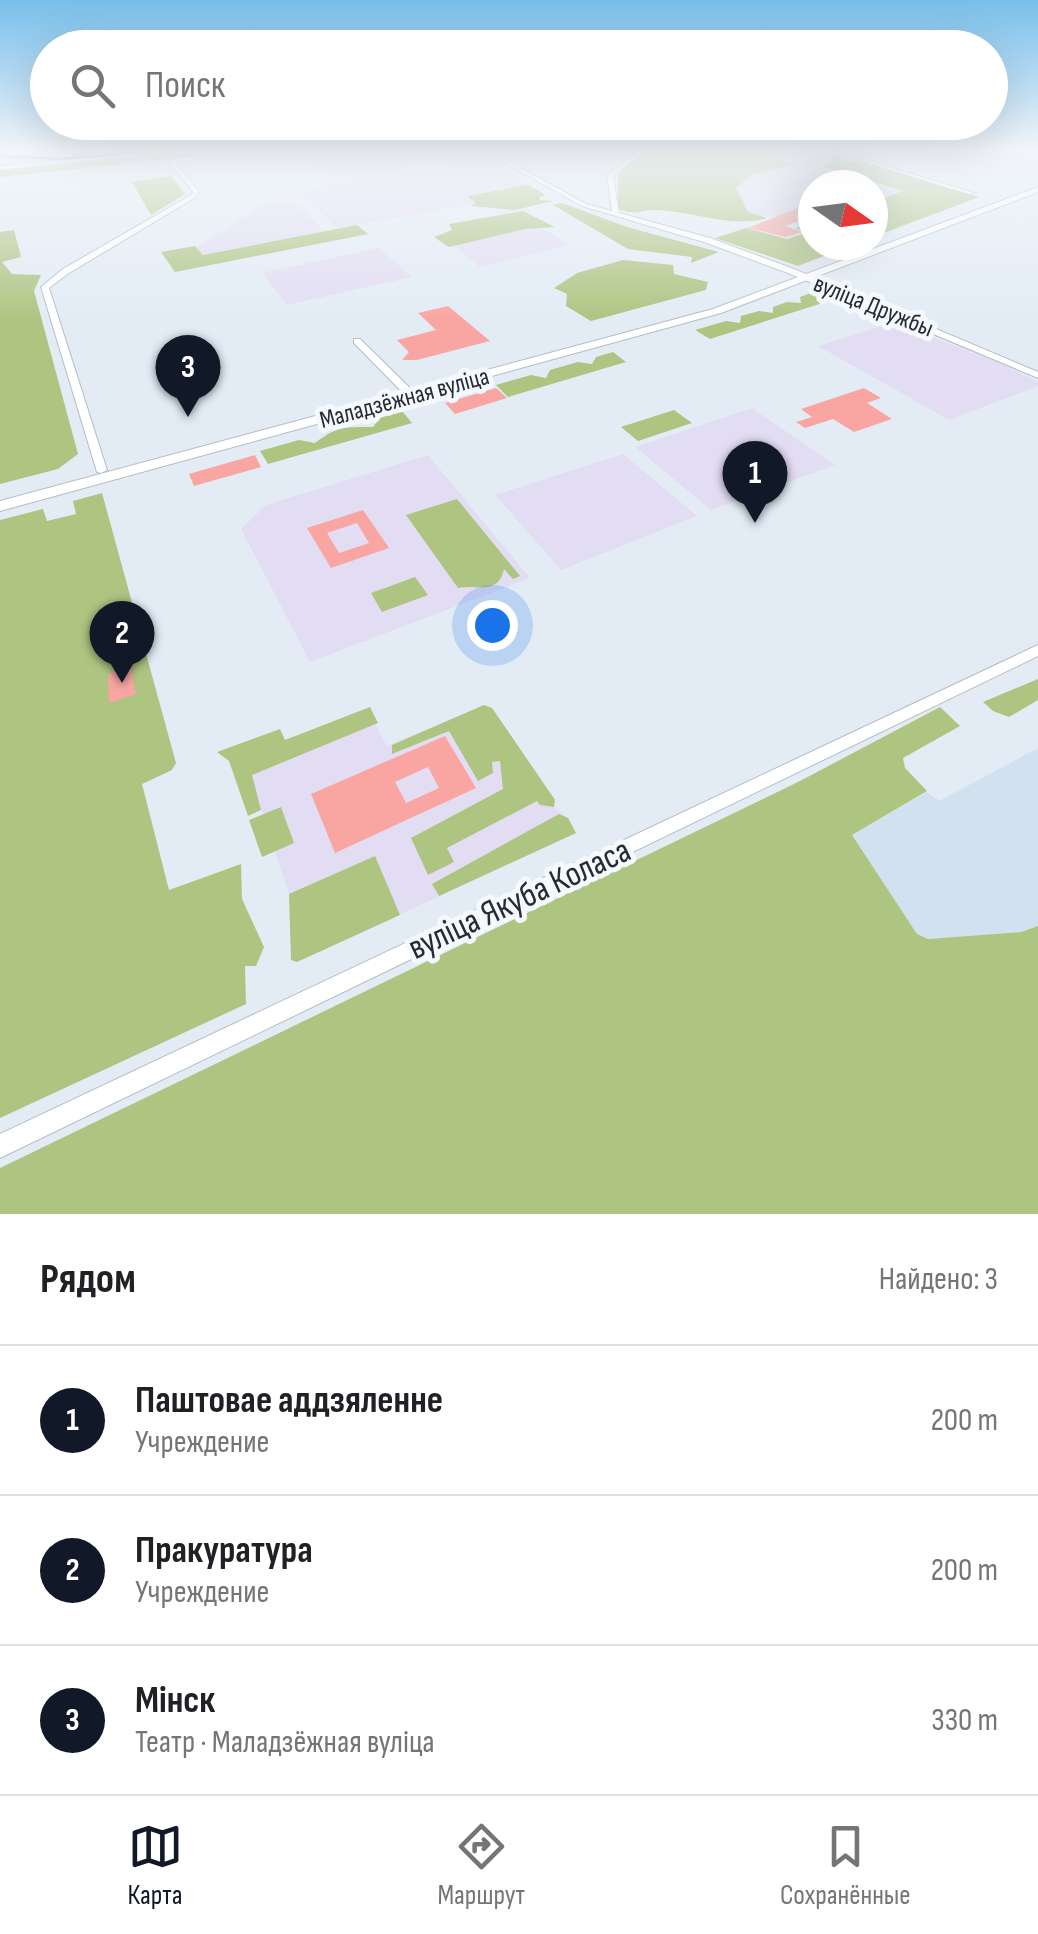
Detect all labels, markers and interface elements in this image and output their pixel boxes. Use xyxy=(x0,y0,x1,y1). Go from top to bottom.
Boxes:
search box xyxy=(30,30,1008,140)
icon: search xyxy=(65,58,120,113)
text: Поиск xyxy=(145,63,225,108)
north arrow xyxy=(798,170,888,260)
street label: вуліца Дружбы xyxy=(809,268,938,344)
pin: 3 xyxy=(156,334,220,417)
street label: Маладзёжная вуліца xyxy=(316,361,493,436)
pin: 1 xyxy=(722,440,788,523)
pin: 2 xyxy=(90,600,154,683)
your location xyxy=(467,600,518,651)
street label: вуліца Якуба Коласа xyxy=(402,829,638,970)
text: Рядом xyxy=(40,1254,136,1305)
text: Найдено: 3 xyxy=(879,1260,998,1299)
text: Паштовае аддзяленне xyxy=(135,1378,443,1423)
text: 1 xyxy=(66,1401,79,1440)
text: 200 m xyxy=(931,1401,998,1440)
text: Учреждение xyxy=(135,1423,269,1462)
text: Пракуратура xyxy=(135,1528,313,1573)
text: 2 xyxy=(65,1551,80,1590)
text: 200 m xyxy=(931,1551,998,1590)
text: Учреждение xyxy=(135,1573,269,1612)
text: Мінск xyxy=(135,1678,215,1723)
text: 3 xyxy=(65,1701,80,1740)
text: 330 m xyxy=(931,1701,998,1740)
text: Театр · Маладзёжная вуліца xyxy=(135,1723,435,1762)
tab: Карта xyxy=(127,1819,183,1912)
tab: Маршрут xyxy=(437,1819,525,1912)
tab: Сохранённые xyxy=(780,1819,911,1912)

